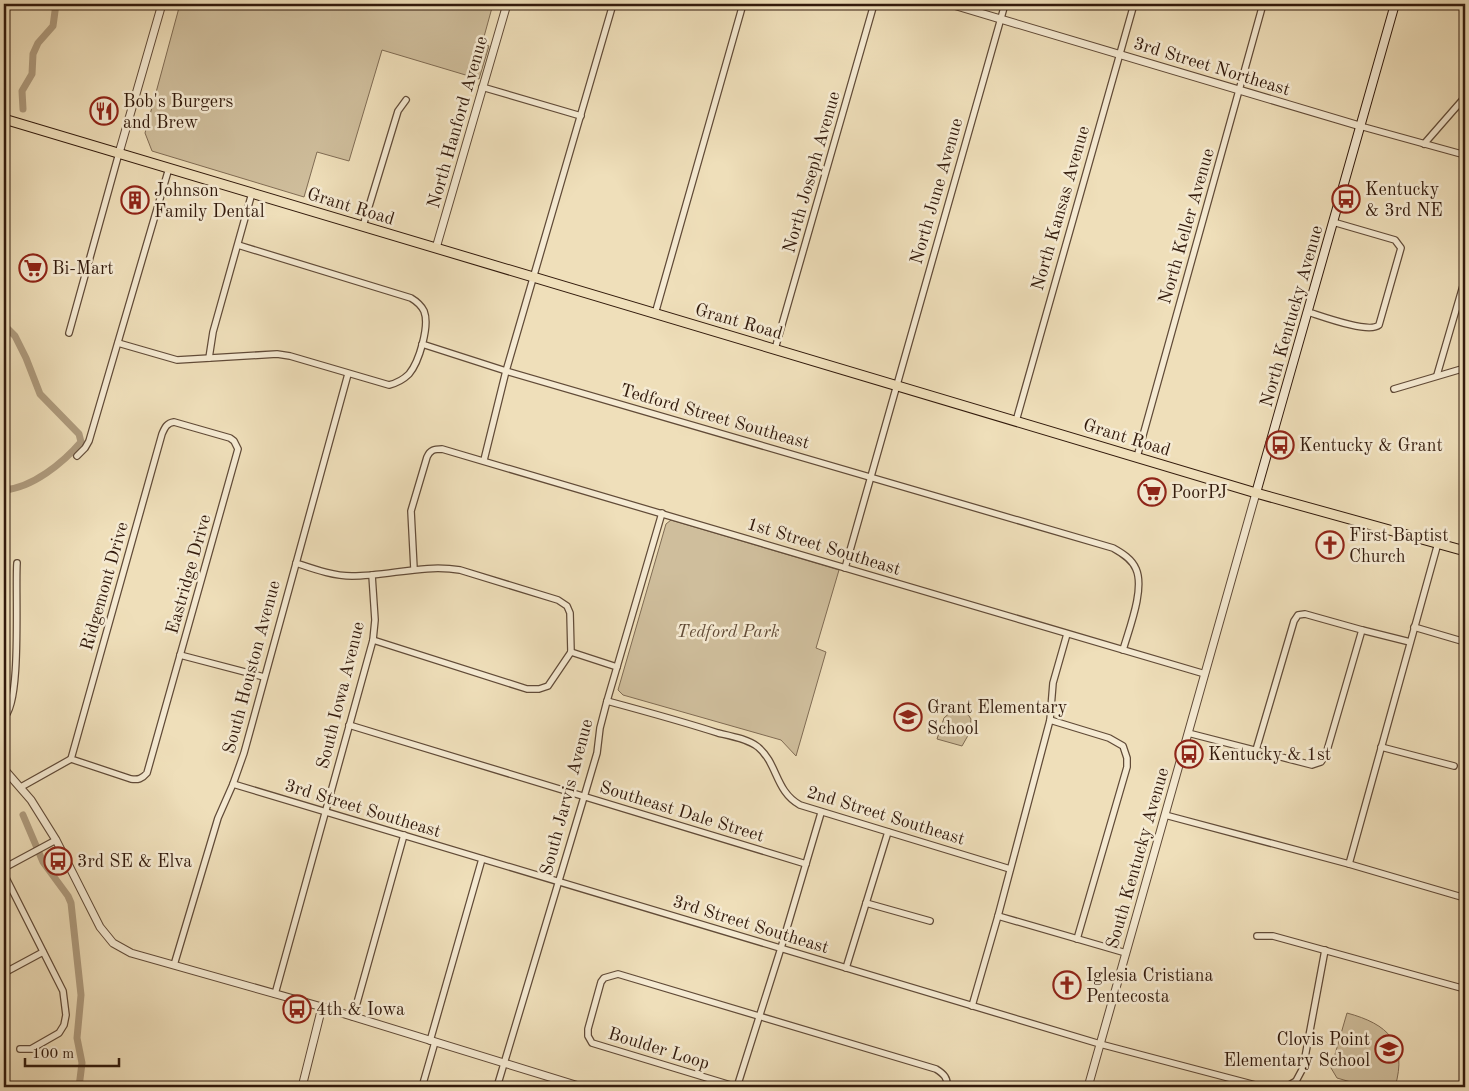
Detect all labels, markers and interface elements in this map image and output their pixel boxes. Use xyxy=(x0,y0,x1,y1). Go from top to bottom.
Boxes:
street label: North Hanford Avenue xyxy=(425,34,491,210)
street label: 3rd Street Northeast xyxy=(1131,35,1292,99)
street label: North Joseph Avenue xyxy=(780,89,844,255)
place label: Bob's Burgers and Brew xyxy=(123,93,234,132)
restaurant icon: Bob's Burgers and Brew xyxy=(89,96,119,126)
street label: North June Avenue xyxy=(908,116,966,266)
street label: North Kansas Avenue xyxy=(1029,124,1093,293)
street label: North Keller Avenue xyxy=(1156,147,1218,306)
place label: Kentucky & 3rd NE xyxy=(1365,181,1443,220)
place label: Johnson Family Dental xyxy=(154,182,265,221)
bus stop icon: Kentucky & 3rd NE xyxy=(1331,184,1361,214)
building icon: Johnson Family Dental xyxy=(120,185,150,215)
street label: Grant Road xyxy=(305,185,397,229)
street label: North Kentucky Avenue xyxy=(1257,224,1326,409)
supermarket icon: Bi-Mart xyxy=(18,253,48,283)
place label: Bi-Mart xyxy=(52,260,114,278)
street label: Grant Road xyxy=(693,301,785,343)
street label: Tedford Street Southeast xyxy=(618,381,811,453)
street label: Grant Road xyxy=(1081,416,1173,460)
bus stop icon: Kentucky & Grant xyxy=(1265,430,1295,460)
place label: Kentucky & Grant xyxy=(1299,437,1443,455)
supermarket icon: PoorPJ xyxy=(1137,477,1167,507)
place label: PoorPJ xyxy=(1171,484,1227,502)
street label: Eastridge Drive xyxy=(163,513,215,636)
street label: 1st Street Southeast xyxy=(745,515,903,579)
street label: Ridgemont Drive xyxy=(78,520,132,653)
place label: First Baptist Church xyxy=(1349,527,1448,566)
church icon: First Baptist Church xyxy=(1315,530,1345,560)
street label: South Houston Avenue xyxy=(220,579,284,756)
street label: South Iowa Avenue xyxy=(314,620,368,771)
park label: Tedford Park xyxy=(677,623,780,641)
place label: Grant Elementary School xyxy=(927,699,1068,738)
school or university icon: Grant Elementary School xyxy=(893,702,923,732)
street label: South Jarvis Avenue xyxy=(537,717,597,877)
bus stop icon: Kentucky & 1st xyxy=(1174,739,1204,769)
place label: Kentucky & 1st xyxy=(1208,746,1331,764)
street label: South Kentucky Avenue xyxy=(1103,766,1172,951)
street label: 3rd Street Southeast xyxy=(283,777,443,841)
street label: Southeast Dale Street xyxy=(597,778,766,846)
street label: 2nd Street Southeast xyxy=(804,783,967,849)
bus stop icon: 3rd SE & Elva xyxy=(43,846,73,876)
place label: 3rd SE & Elva xyxy=(77,853,192,871)
street label: 3rd Street Southeast xyxy=(671,893,831,957)
place label: Iglesia Cristiana Pentecosta xyxy=(1086,967,1213,1006)
church icon: Iglesia Cristiana Pentecosta xyxy=(1052,970,1082,1000)
bus stop icon: 4th & Iowa xyxy=(282,994,312,1024)
place label: 4th & Iowa xyxy=(316,1001,405,1019)
street label: Boulder Loop xyxy=(606,1025,712,1073)
place label: Clovis Point Elementary School xyxy=(1223,1031,1370,1070)
school or university icon: Clovis Point Elementary School xyxy=(1374,1034,1404,1064)
scale bar xyxy=(25,1036,119,1068)
text: 100 m xyxy=(32,1047,74,1062)

